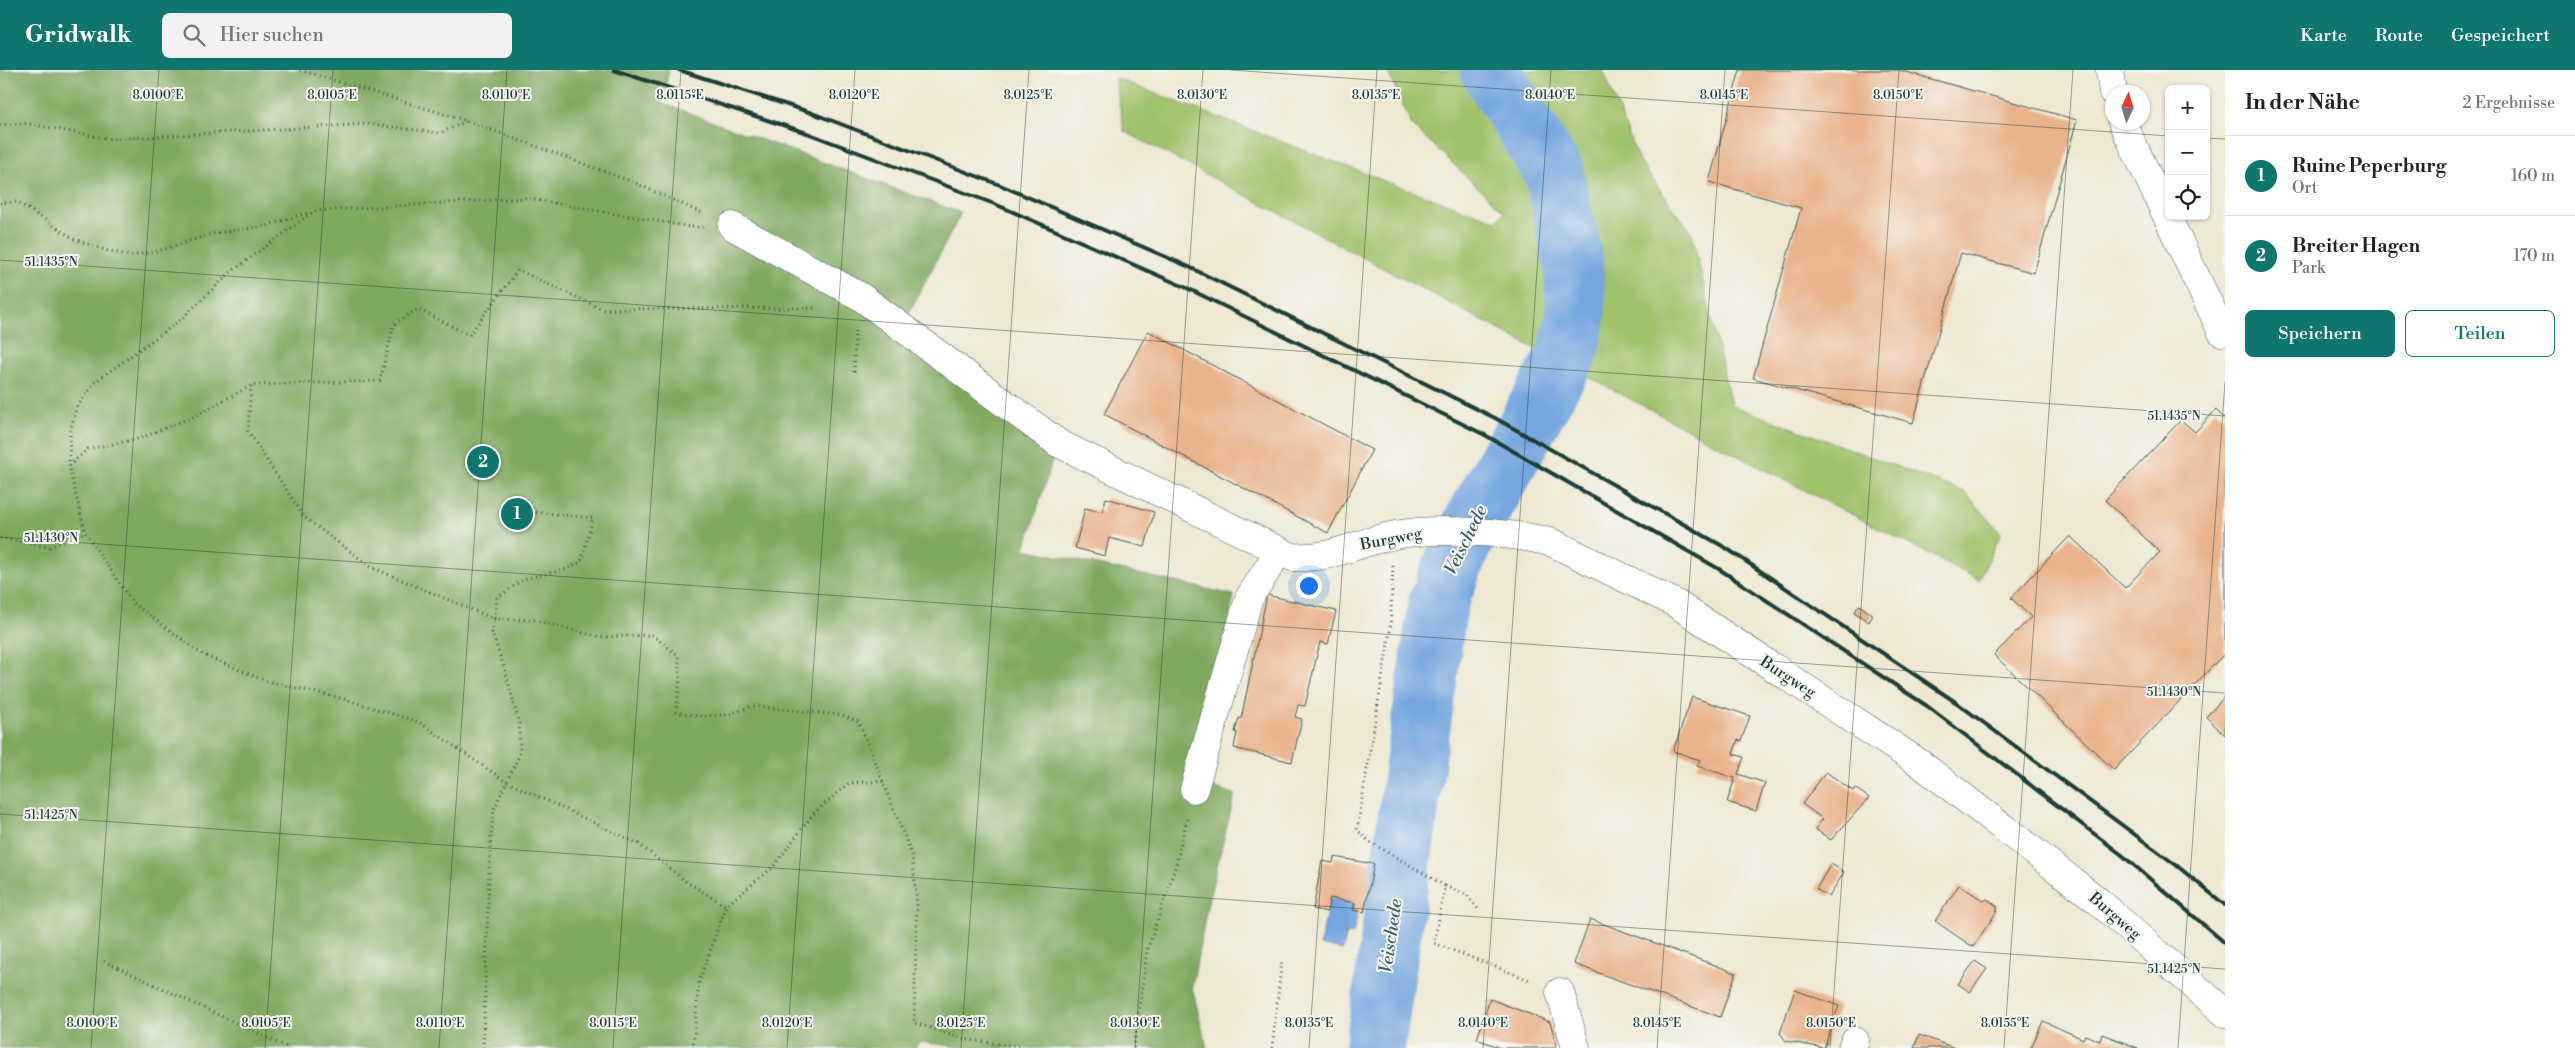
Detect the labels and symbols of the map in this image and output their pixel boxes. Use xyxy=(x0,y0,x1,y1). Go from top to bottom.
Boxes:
north arrow xyxy=(2105,85,2150,130)
text: 8.0100°E xyxy=(133,88,184,103)
text: 8.0105°E xyxy=(307,88,357,103)
text: 8.0110°E xyxy=(482,88,530,103)
text: 8.0115°E xyxy=(656,88,704,103)
text: 8.0120°E xyxy=(829,88,879,103)
text: 8.0125°E xyxy=(1003,88,1053,103)
text: 8.0130°E xyxy=(1177,88,1227,103)
text: 8.0135°E xyxy=(1352,88,1400,103)
text: 8.0140°E xyxy=(1525,88,1575,103)
text: 8.0145°E xyxy=(1700,88,1748,103)
text: 8.0150°E xyxy=(1873,88,1923,103)
text: 51.1435°N xyxy=(24,255,78,270)
text: 51.1435°N xyxy=(2147,409,2201,424)
pin: 2 xyxy=(467,443,499,481)
pin: 1 xyxy=(501,495,533,533)
water label: Veischede xyxy=(1439,501,1493,579)
street label: Burgweg xyxy=(1357,523,1424,555)
text: 51.1430°N xyxy=(24,531,78,546)
your location xyxy=(1296,573,1322,599)
street label: Burgweg xyxy=(1755,651,1820,703)
text: 51.1430°N xyxy=(2147,685,2201,700)
text: 51.1425°N xyxy=(24,808,78,823)
street label: Burgweg xyxy=(2084,887,2146,945)
water label: Veischede xyxy=(1374,897,1408,975)
text: 51.1425°N xyxy=(2147,962,2201,977)
text: 8.0100°E xyxy=(67,1016,118,1031)
text: 8.0105°E xyxy=(241,1016,291,1031)
text: 8.0110°E xyxy=(416,1016,464,1031)
text: 8.0115°E xyxy=(589,1016,637,1031)
text: 8.0120°E xyxy=(762,1016,812,1031)
text: 8.0125°E xyxy=(936,1016,986,1031)
text: 8.0130°E xyxy=(1110,1016,1160,1031)
text: 8.0135°E xyxy=(1285,1016,1333,1031)
text: 8.0140°E xyxy=(1458,1016,1508,1031)
text: 8.0145°E xyxy=(1633,1016,1681,1031)
text: 8.0150°E xyxy=(1806,1016,1856,1031)
text: 8.0155°E xyxy=(1981,1016,2029,1031)

